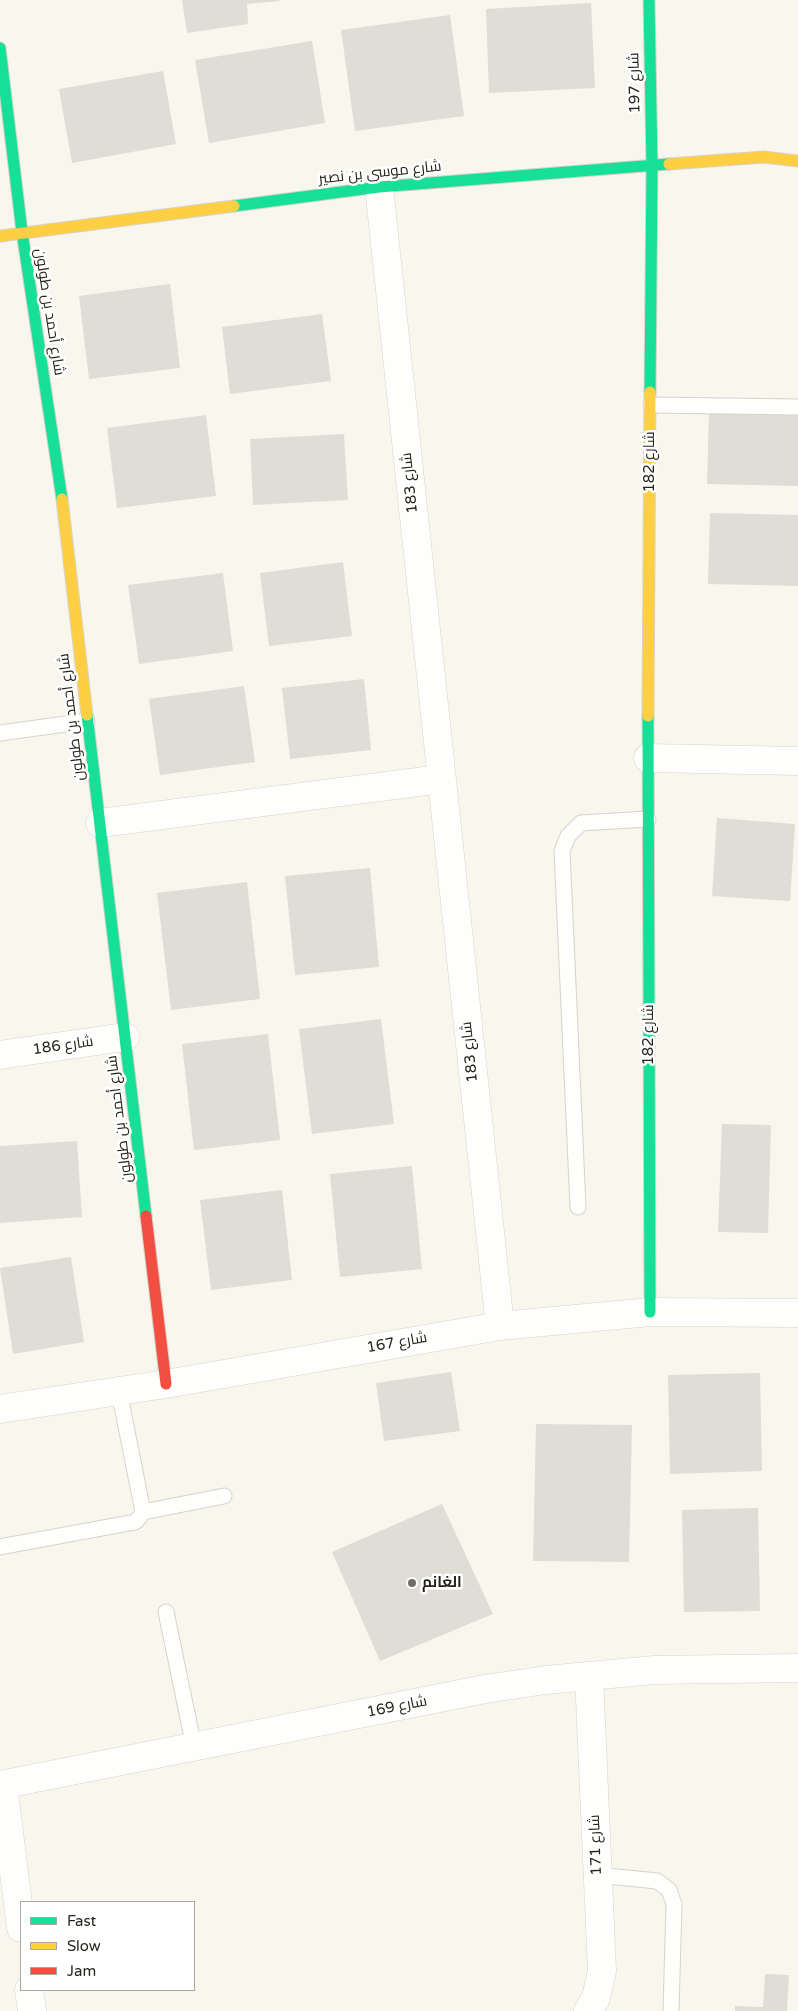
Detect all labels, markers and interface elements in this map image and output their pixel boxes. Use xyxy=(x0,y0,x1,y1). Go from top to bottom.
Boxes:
street label: شارع 197 xyxy=(625,52,645,114)
street label: شارع موسى بن نصير xyxy=(318,158,442,188)
street label: شارع أحمد بن طولون xyxy=(30,247,68,377)
street label: شارع 182 xyxy=(641,431,659,493)
street label: شارع 183 xyxy=(398,452,422,514)
street label: شارع أحمد بن طولون xyxy=(55,652,89,782)
street label: شارع 182 xyxy=(640,1004,658,1066)
street label: شارع 183 xyxy=(458,1021,482,1083)
street label: شارع 186 xyxy=(31,1033,95,1059)
street label: شارع أحمد بن طولون xyxy=(103,1054,137,1184)
street label: شارع 167 xyxy=(365,1329,429,1357)
place label: الغانم xyxy=(422,1574,462,1592)
marker: الغانم xyxy=(406,1577,418,1589)
street label: شارع 169 xyxy=(365,1692,429,1722)
street label: شارع 171 xyxy=(586,1814,606,1876)
legend xyxy=(20,1901,195,1991)
text: Fast xyxy=(67,1912,96,1930)
text: Slow xyxy=(67,1937,101,1955)
text: Jam xyxy=(67,1962,96,1980)

